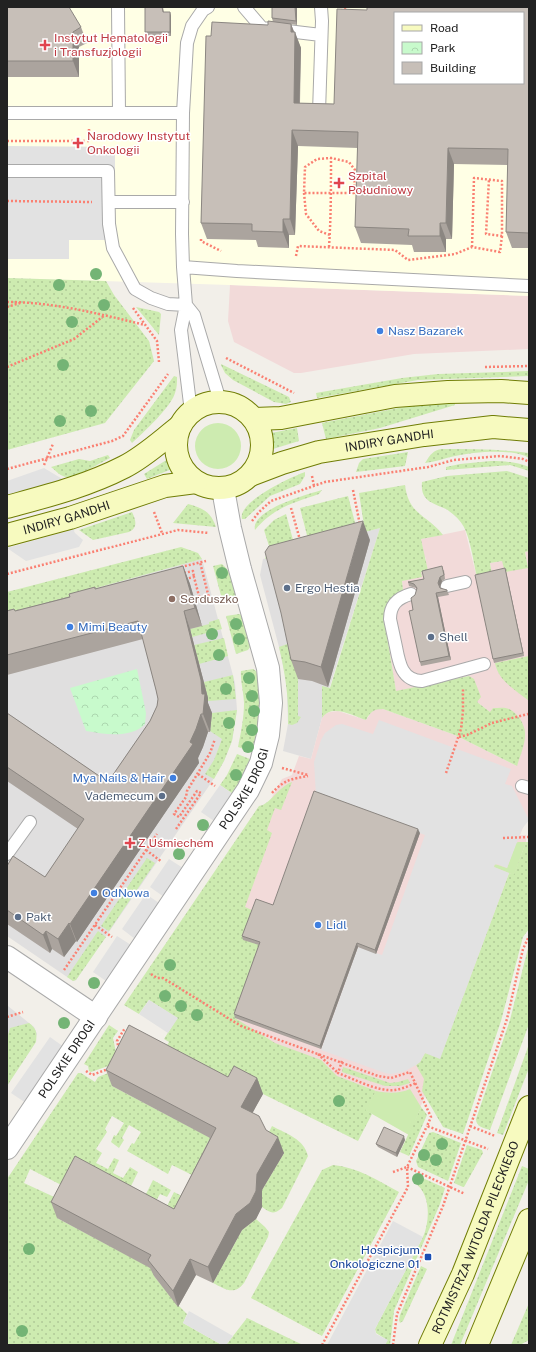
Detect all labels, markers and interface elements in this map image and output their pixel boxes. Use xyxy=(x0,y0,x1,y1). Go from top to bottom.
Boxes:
legend xyxy=(394,12,524,84)
text: Road xyxy=(430,21,458,35)
place label: Instytut Hematologii i Transfuzjologii xyxy=(54,31,168,59)
marker: Instytut Hematologii i Transfuzjologii xyxy=(39,39,51,51)
text: Park xyxy=(430,41,456,55)
text: Building xyxy=(430,61,476,75)
place label: Narodowy Instytut Onkologii xyxy=(87,129,191,157)
marker: Narodowy Instytut Onkologii xyxy=(72,137,84,149)
place label: Szpital Południowy xyxy=(348,169,414,197)
marker: Szpital Południowy xyxy=(333,177,345,189)
place label: Nasz Bazarek xyxy=(388,324,464,338)
marker: Nasz Bazarek xyxy=(375,326,385,336)
street label: INDIRY GANDHI xyxy=(344,427,435,455)
street label: INDIRY GANDHI xyxy=(22,498,112,537)
place label: Ergo Hestia xyxy=(295,581,360,595)
marker: Ergo Hestia xyxy=(282,583,292,593)
place label: Serduszko xyxy=(180,592,239,606)
marker: Serduszko xyxy=(167,594,177,604)
place label: Mimi Beauty xyxy=(78,620,148,634)
marker: Mimi Beauty xyxy=(65,622,75,632)
place label: Shell xyxy=(439,630,468,644)
marker: Shell xyxy=(426,632,436,642)
street label: POLSKIE DROGI xyxy=(216,747,271,832)
place label: Mya Nails & Hair xyxy=(72,771,165,785)
marker: Mya Nails & Hair xyxy=(168,773,178,783)
place label: Vademecum xyxy=(85,789,154,803)
marker: Vademecum xyxy=(157,791,167,801)
place label: Z Uśmiechem xyxy=(138,836,214,850)
marker: Z Uśmiechem xyxy=(125,838,135,848)
place label: OdNowa xyxy=(102,886,149,900)
marker: OdNowa xyxy=(89,888,99,898)
place label: Pakt xyxy=(26,910,52,924)
marker: Pakt xyxy=(13,912,23,922)
place label: Lidl xyxy=(326,918,347,932)
marker: Lidl xyxy=(313,920,323,930)
street label: POLSKIE DROGI xyxy=(36,1018,98,1101)
street label: ROTMISTRZA WITOLDA PILECKIEGO xyxy=(429,1139,522,1336)
place label: Hospicjum Onkologiczne 01 xyxy=(330,1243,420,1271)
marker: Hospicjum Onkologiczne 01 xyxy=(423,1252,433,1262)

